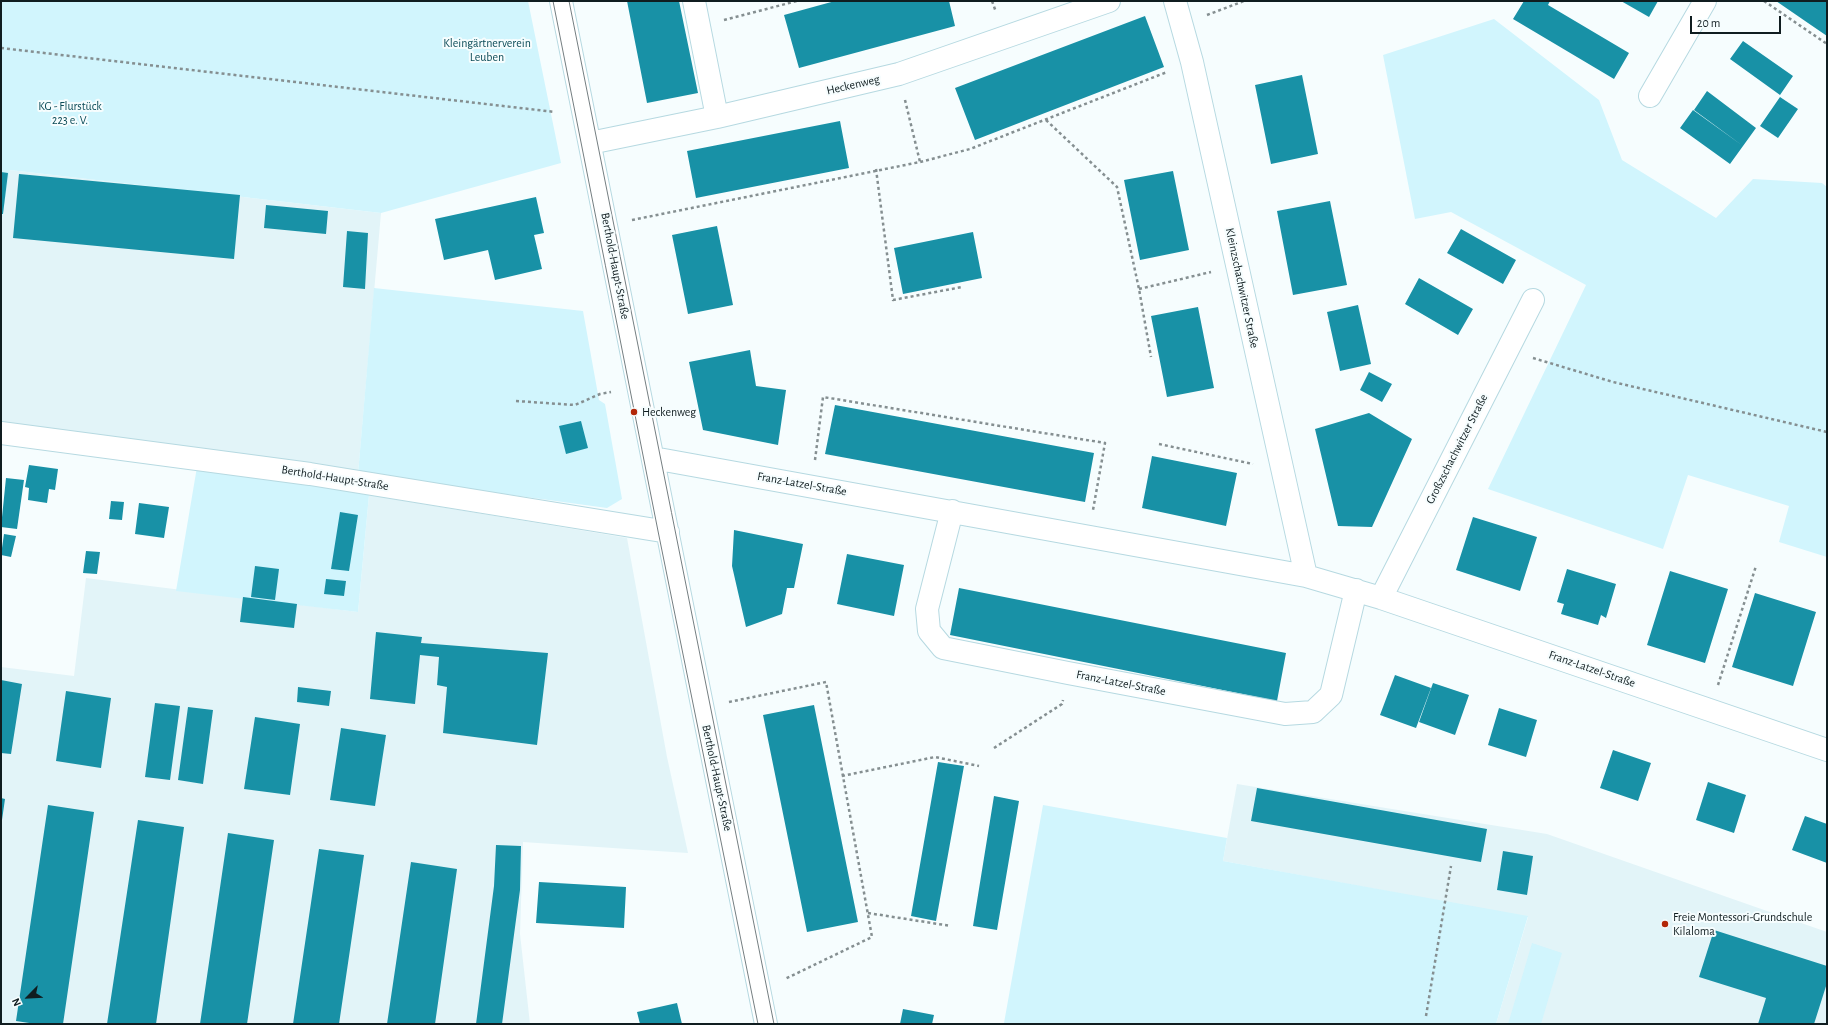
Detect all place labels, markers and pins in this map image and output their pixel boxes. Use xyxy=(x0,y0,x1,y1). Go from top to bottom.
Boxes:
place label: Heckenweg xyxy=(642,405,696,419)
marker: Heckenweg xyxy=(629,407,639,417)
place label: Freie Montessori-Grundschule Kilaloma xyxy=(1673,910,1812,938)
marker: Freie Montessori-Grundschule Kilaloma xyxy=(1660,919,1670,929)

